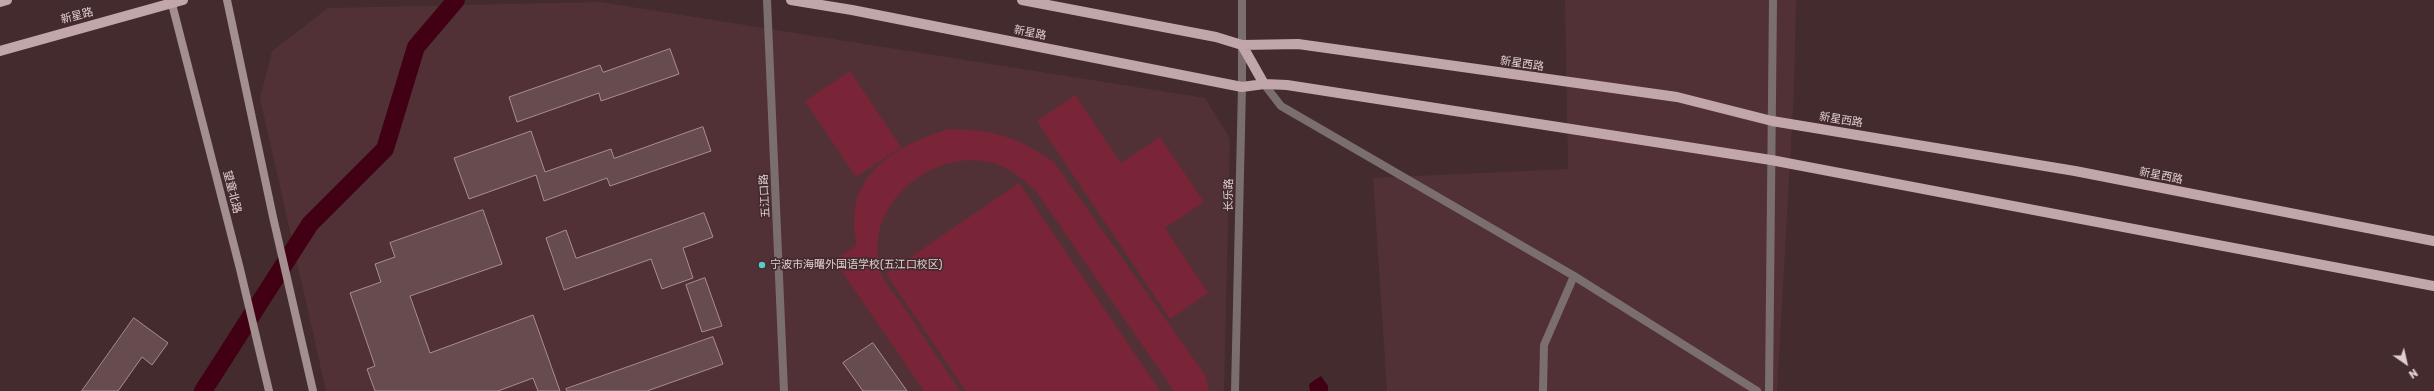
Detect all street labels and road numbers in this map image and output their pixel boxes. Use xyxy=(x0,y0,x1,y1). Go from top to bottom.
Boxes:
street label: 新星路 xyxy=(59,5,95,27)
street label: 新星路 xyxy=(1013,23,1047,43)
street label: 新星西路 xyxy=(1499,54,1545,74)
street label: 新星西路 xyxy=(1818,110,1864,130)
street label: 新星西路 xyxy=(2138,165,2184,187)
street label: 望童北路 xyxy=(220,169,244,215)
street label: 五江口路 xyxy=(757,174,773,218)
street label: 长乐路 xyxy=(1222,178,1236,212)

